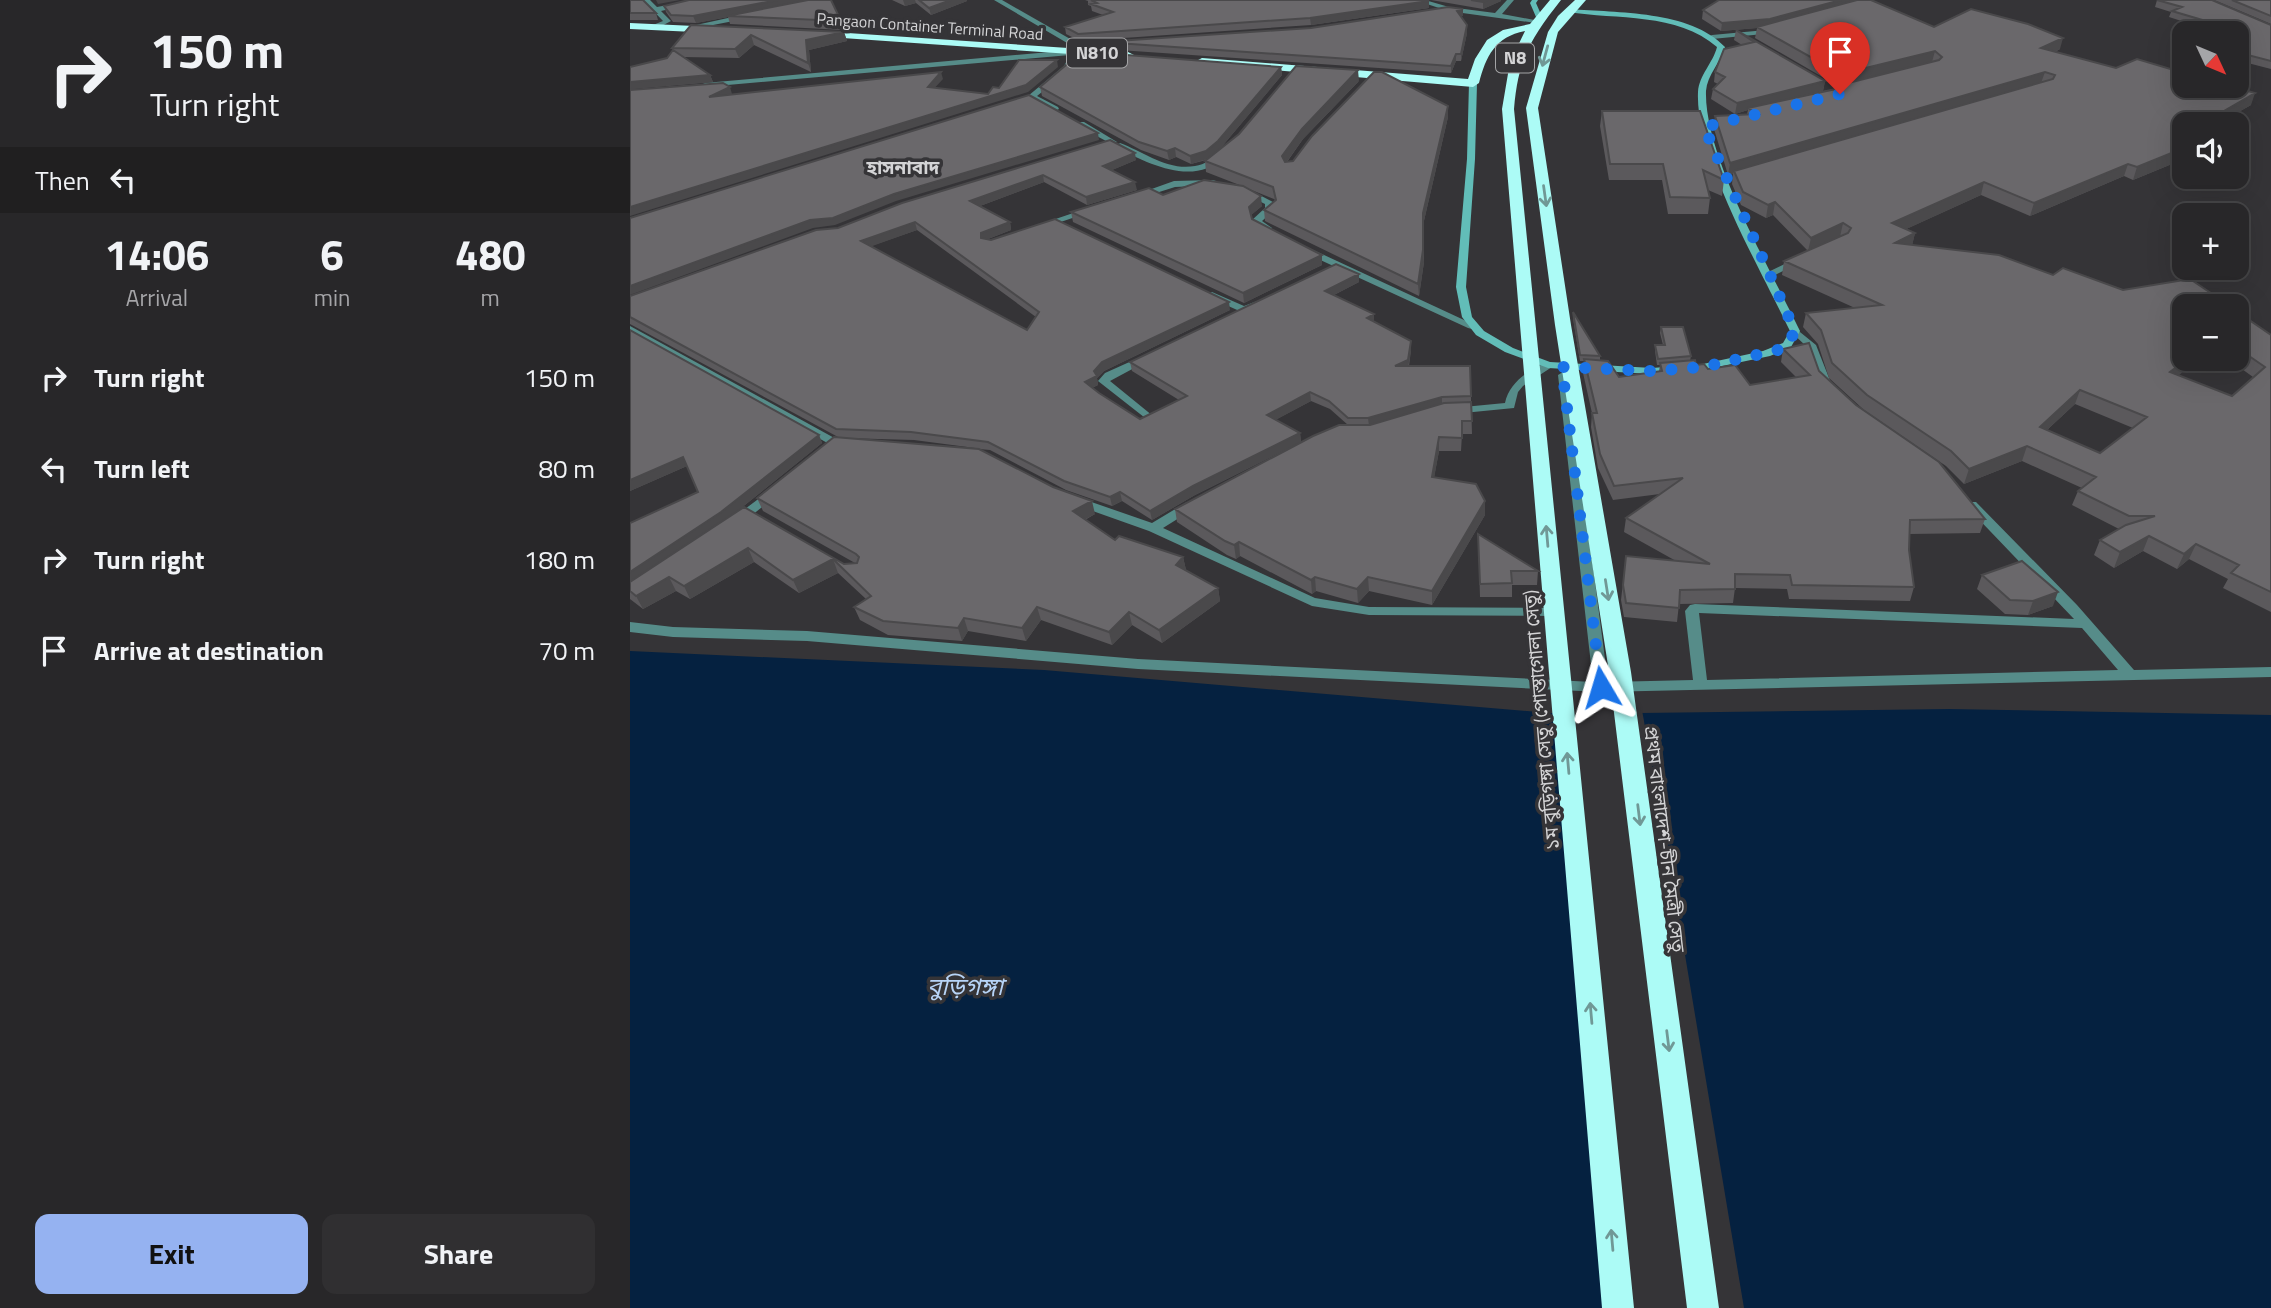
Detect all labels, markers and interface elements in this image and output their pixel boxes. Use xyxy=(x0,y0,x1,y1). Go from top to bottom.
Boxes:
street label: Pangaon Container Terminal Road xyxy=(816,6,1044,46)
text: 150 m xyxy=(150,12,284,87)
north arrow xyxy=(2172,21,2249,98)
map controls xyxy=(2172,21,2249,371)
pin xyxy=(1810,22,1870,94)
icon: right xyxy=(35,28,126,119)
icon: arrive xyxy=(1821,33,1859,71)
road number: N810 xyxy=(1067,38,1127,68)
road number: N8 xyxy=(1496,44,1534,72)
one-way arrow xyxy=(1538,44,1551,67)
text: Turn right xyxy=(150,80,279,128)
button: sound xyxy=(2172,112,2249,189)
district label: হাসনাবাদ xyxy=(866,152,940,181)
text: Then xyxy=(35,161,90,200)
icon: left xyxy=(104,161,142,199)
one-way arrow xyxy=(1539,184,1552,207)
button: + xyxy=(2172,203,2249,280)
text: 14:06 xyxy=(104,222,209,286)
text: 6 xyxy=(320,222,344,286)
text: 480 xyxy=(455,222,525,286)
text: Arrival xyxy=(126,280,188,315)
text: min xyxy=(314,280,350,315)
text: m xyxy=(481,280,500,315)
button: − xyxy=(2172,294,2249,371)
text: Turn right xyxy=(94,358,205,397)
text: 150 m xyxy=(524,358,595,397)
icon: right xyxy=(35,359,73,397)
text: Turn left xyxy=(94,449,189,488)
text: 80 m xyxy=(538,449,595,488)
icon: left xyxy=(35,450,73,488)
one-way arrow xyxy=(1541,525,1554,548)
text: Turn right xyxy=(94,540,205,579)
text: 180 m xyxy=(524,540,595,579)
icon: right xyxy=(35,541,73,579)
one-way arrow xyxy=(1601,578,1614,601)
street label: ১ম বুড়িগঙ্গা সেতু (পোস্তাগোলা সেতু) xyxy=(1515,589,1566,851)
text: Arrive at destination xyxy=(94,631,324,670)
text: 70 m xyxy=(538,631,595,670)
icon: arrive xyxy=(35,632,73,670)
position arrow xyxy=(1564,650,1638,724)
street label: প্রথম বাংলাদেশ-চীন মৈত্রী সেতু xyxy=(1637,724,1694,955)
one-way arrow xyxy=(1561,752,1574,774)
one-way arrow xyxy=(1633,804,1646,826)
water label: বুড়িগঙ্গা xyxy=(927,968,1008,1004)
one-way arrow xyxy=(1584,1003,1597,1025)
one-way arrow xyxy=(1662,1029,1675,1052)
button: Exit xyxy=(35,1214,308,1294)
button: Share xyxy=(322,1214,595,1294)
one-way arrow xyxy=(1605,1229,1618,1252)

